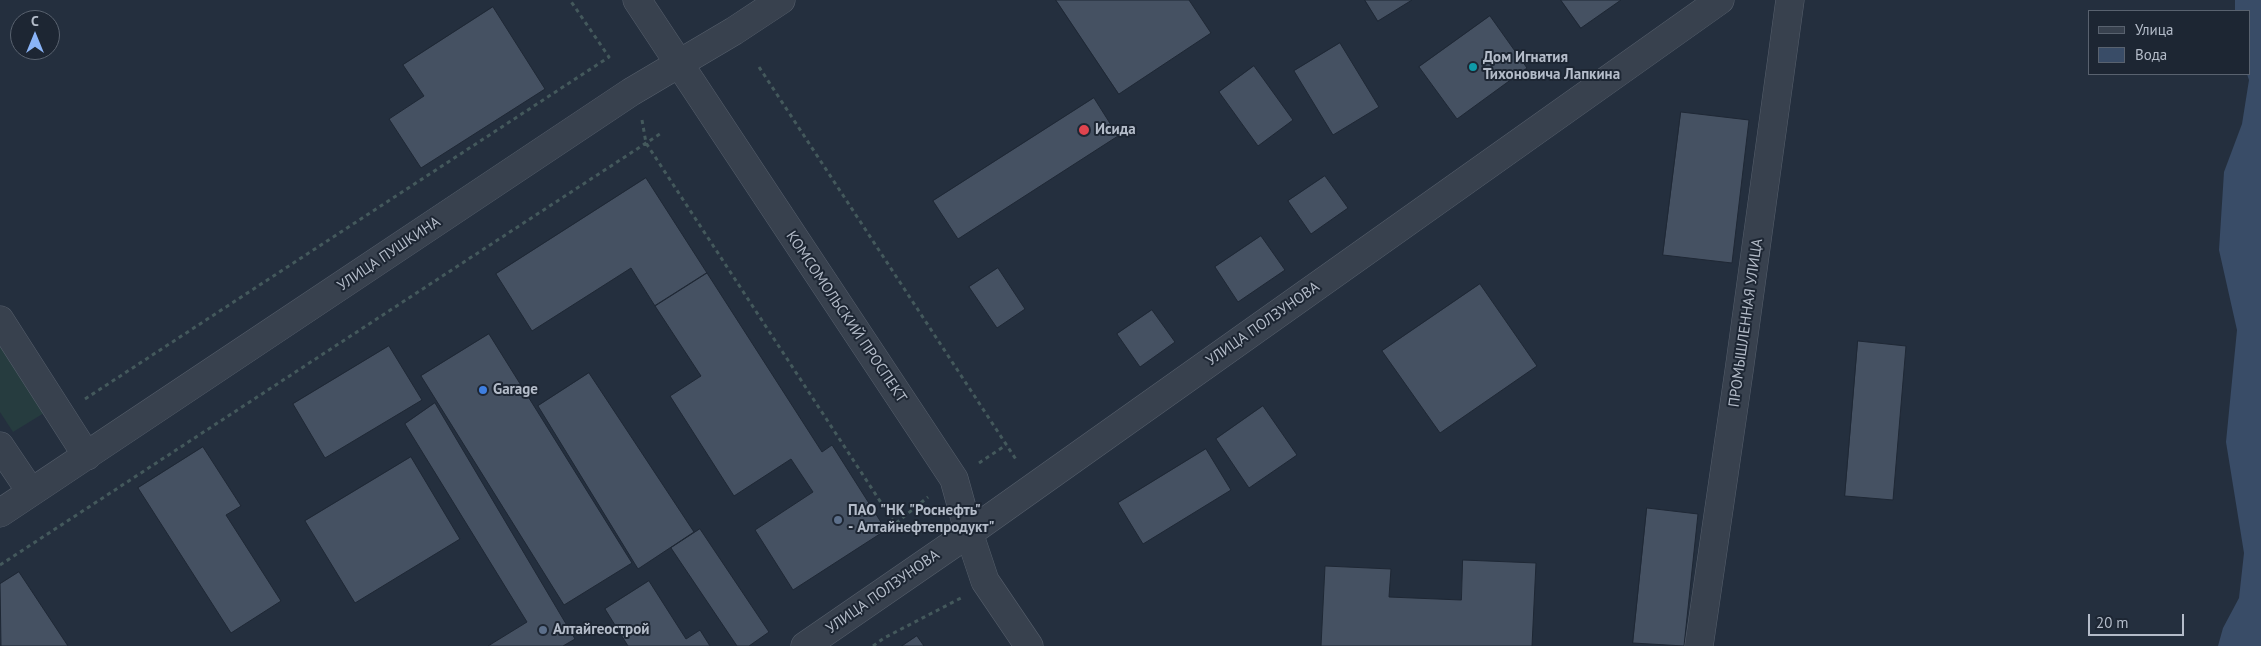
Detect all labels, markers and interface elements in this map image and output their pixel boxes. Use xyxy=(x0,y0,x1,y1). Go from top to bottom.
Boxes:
north arrow xyxy=(10,10,60,60)
legend xyxy=(2088,10,2251,75)
text: С xyxy=(31,12,39,30)
text: Улица xyxy=(2135,20,2173,39)
text: Вода xyxy=(2135,45,2167,64)
place label: Дом Игнатия Тихоновича Лапкина xyxy=(1483,49,1620,84)
marker: Дом Игнатия Тихоновича Лапкина xyxy=(1467,61,1479,73)
place label: Исида xyxy=(1095,121,1136,139)
marker: Исида xyxy=(1077,123,1091,137)
street label: УЛИЦА ПУШКИНА xyxy=(334,213,444,295)
street label: КОМСОМОЛЬСКИЙ ПРОСПЕКТ xyxy=(782,228,910,406)
street label: ПРОМЫШЛЕННАЯ УЛИЦА xyxy=(1725,237,1767,409)
street label: УЛИЦА ПОЛЗУНОВА xyxy=(1203,278,1323,370)
place label: Garage xyxy=(493,381,538,399)
marker: Garage xyxy=(477,384,489,396)
place label: ПАО "НК "Роснефть" - Алтайнефтепродукт" xyxy=(848,502,995,537)
marker: ПАО "НК "Роснефть" - Алтайнефтепродукт" xyxy=(832,514,844,526)
street label: УЛИЦА ПОЛЗУНОВА xyxy=(823,546,943,638)
scale bar xyxy=(2091,604,2187,636)
text: 20 m xyxy=(2096,613,2129,632)
place label: Алтайгеострой xyxy=(553,621,649,639)
marker: Алтайгеострой xyxy=(537,624,549,636)

